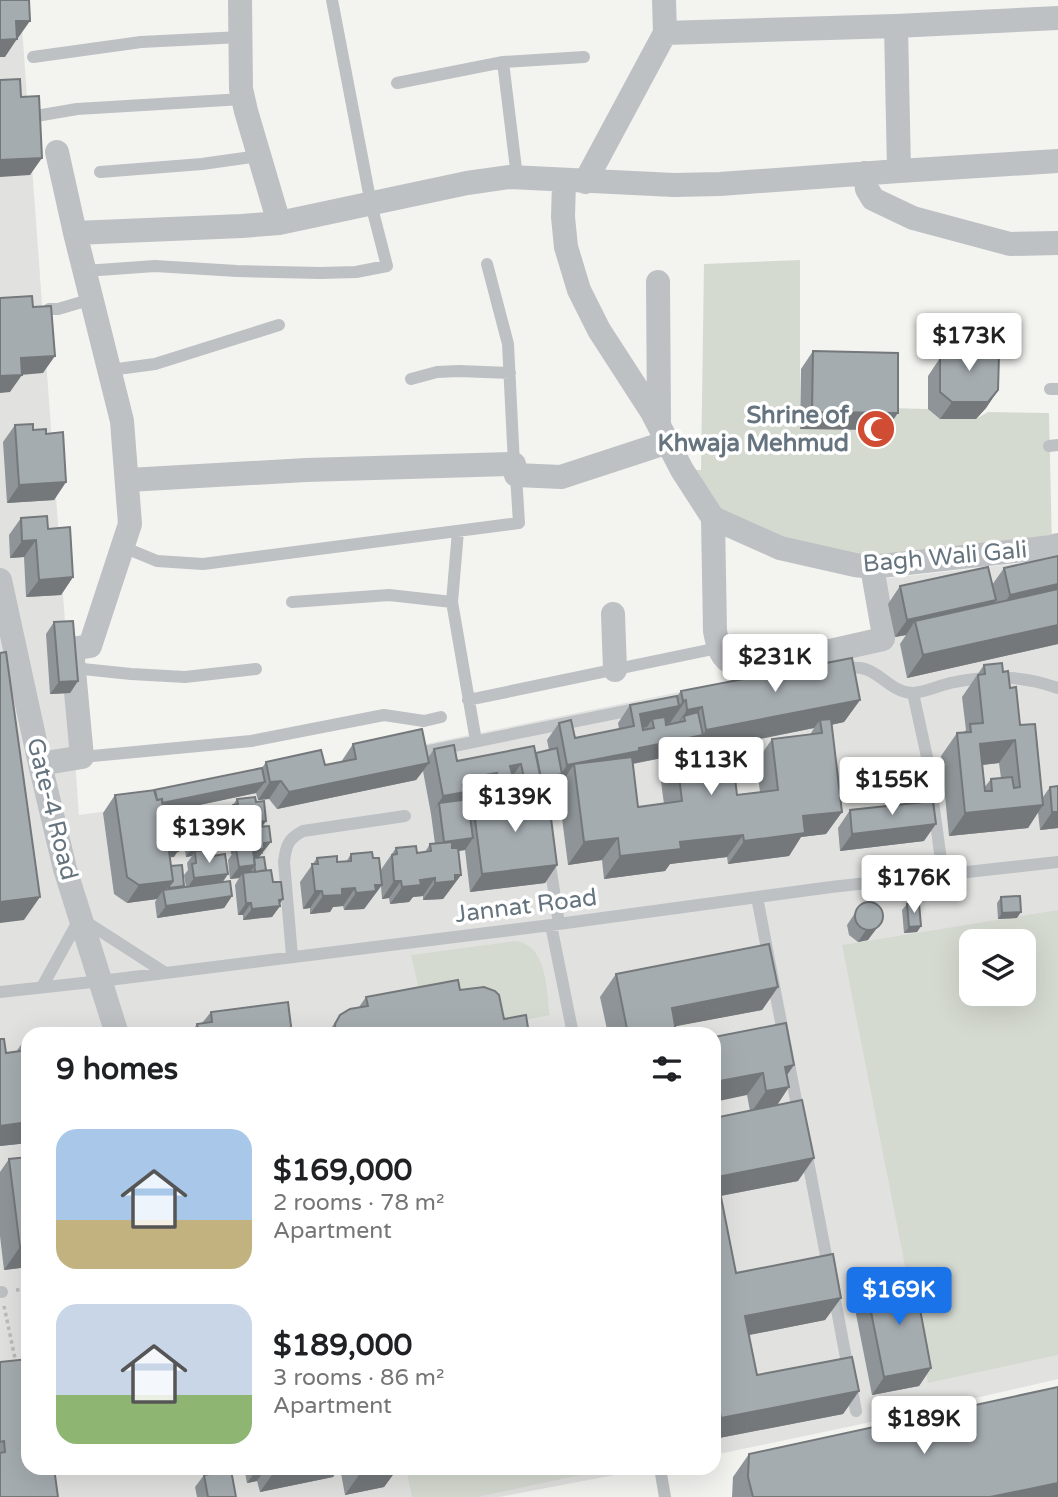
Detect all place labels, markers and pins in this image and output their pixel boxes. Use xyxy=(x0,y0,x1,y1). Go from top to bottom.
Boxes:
pin: $173K xyxy=(920,314,1018,373)
place label: Shrine of Khwaja Mehmud xyxy=(658,401,850,458)
mosque icon: Shrine of Khwaja Mehmud xyxy=(855,408,897,450)
pin: $231K xyxy=(726,634,824,694)
pin: $113K xyxy=(662,738,760,797)
pin: $155K xyxy=(843,758,941,817)
pin: $139K xyxy=(466,774,564,834)
pin: $139K xyxy=(160,806,258,865)
pin: $176K xyxy=(865,856,963,915)
pin: $169K xyxy=(850,1268,948,1327)
pin: $189K xyxy=(875,1396,973,1456)

